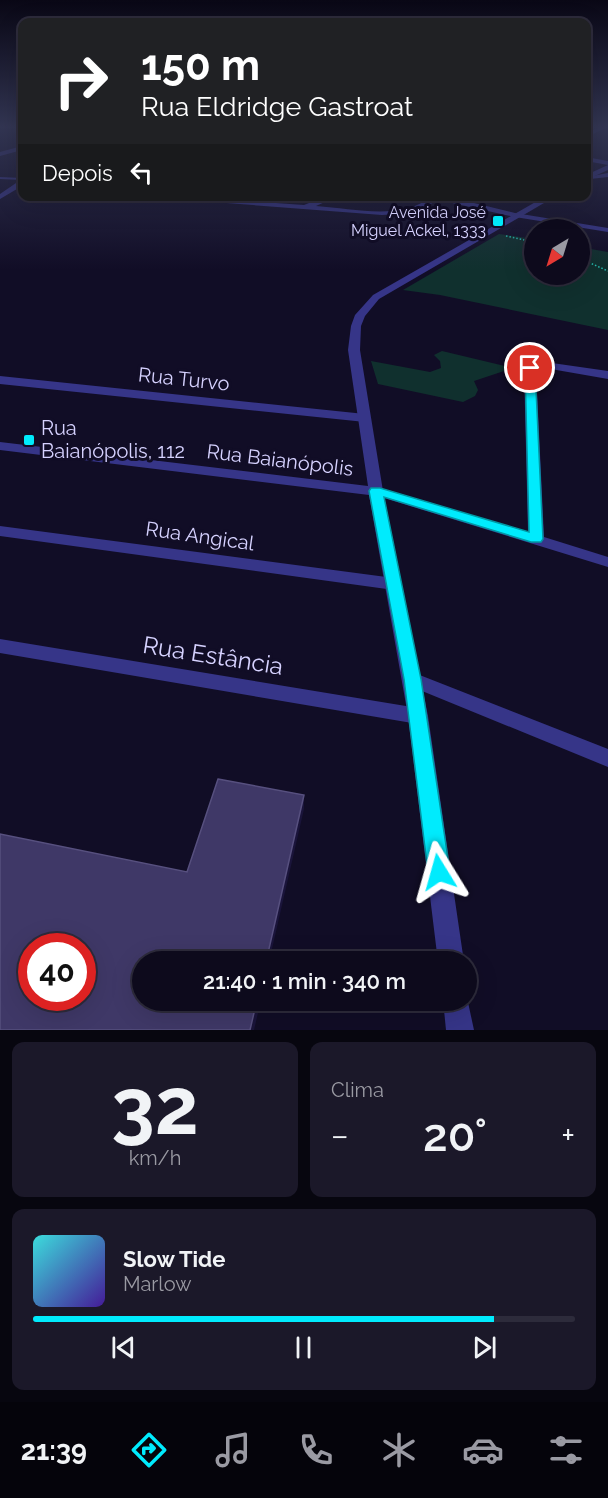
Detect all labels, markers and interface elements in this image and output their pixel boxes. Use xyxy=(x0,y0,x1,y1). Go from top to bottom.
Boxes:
text: 150 m xyxy=(141,41,260,90)
icon: right xyxy=(42,42,120,120)
text: Rua Eldridge Gastroat xyxy=(141,91,413,122)
icon: left xyxy=(125,156,158,189)
text: Depois xyxy=(42,160,113,186)
place label: Avenida José Miguel Ackel, 1333 xyxy=(351,203,486,240)
marker: Avenida José Miguel Ackel, 1333 xyxy=(491,214,505,228)
north arrow xyxy=(524,219,590,285)
map controls xyxy=(524,219,590,285)
pin xyxy=(504,342,555,393)
icon: arrive xyxy=(513,351,546,384)
street label: Rua Turvo xyxy=(137,362,231,396)
place label: Rua Baianópolis, 112 xyxy=(41,416,185,463)
marker: Rua Baianópolis, 112 xyxy=(22,433,36,447)
street label: Rua Baianópolis xyxy=(205,439,355,481)
street label: Rua Angical xyxy=(144,517,256,556)
street label: Rua Estância xyxy=(141,630,285,681)
position arrow xyxy=(407,840,471,904)
speed limit sign: 40 xyxy=(18,933,96,1011)
text: 21:40 · 1 min · 340 m xyxy=(203,968,406,994)
text: 32 xyxy=(111,1061,199,1152)
text: Clima xyxy=(331,1078,384,1102)
text: 20° xyxy=(423,1109,487,1162)
text: − xyxy=(331,1116,349,1155)
text: + xyxy=(561,1116,575,1155)
text: km/h xyxy=(129,1146,181,1170)
text: Slow Tide xyxy=(123,1246,225,1272)
text: Marlow xyxy=(123,1272,192,1296)
icon: previous xyxy=(107,1331,140,1364)
icon: pause xyxy=(287,1331,320,1364)
icon: next xyxy=(468,1331,501,1364)
icon: directions xyxy=(128,1429,170,1471)
icon: music xyxy=(212,1429,254,1471)
icon: phone xyxy=(295,1429,337,1471)
icon: climate xyxy=(378,1429,420,1471)
icon: car xyxy=(462,1429,504,1471)
icon: filters xyxy=(545,1429,587,1471)
text: 21:39 xyxy=(21,1435,87,1466)

